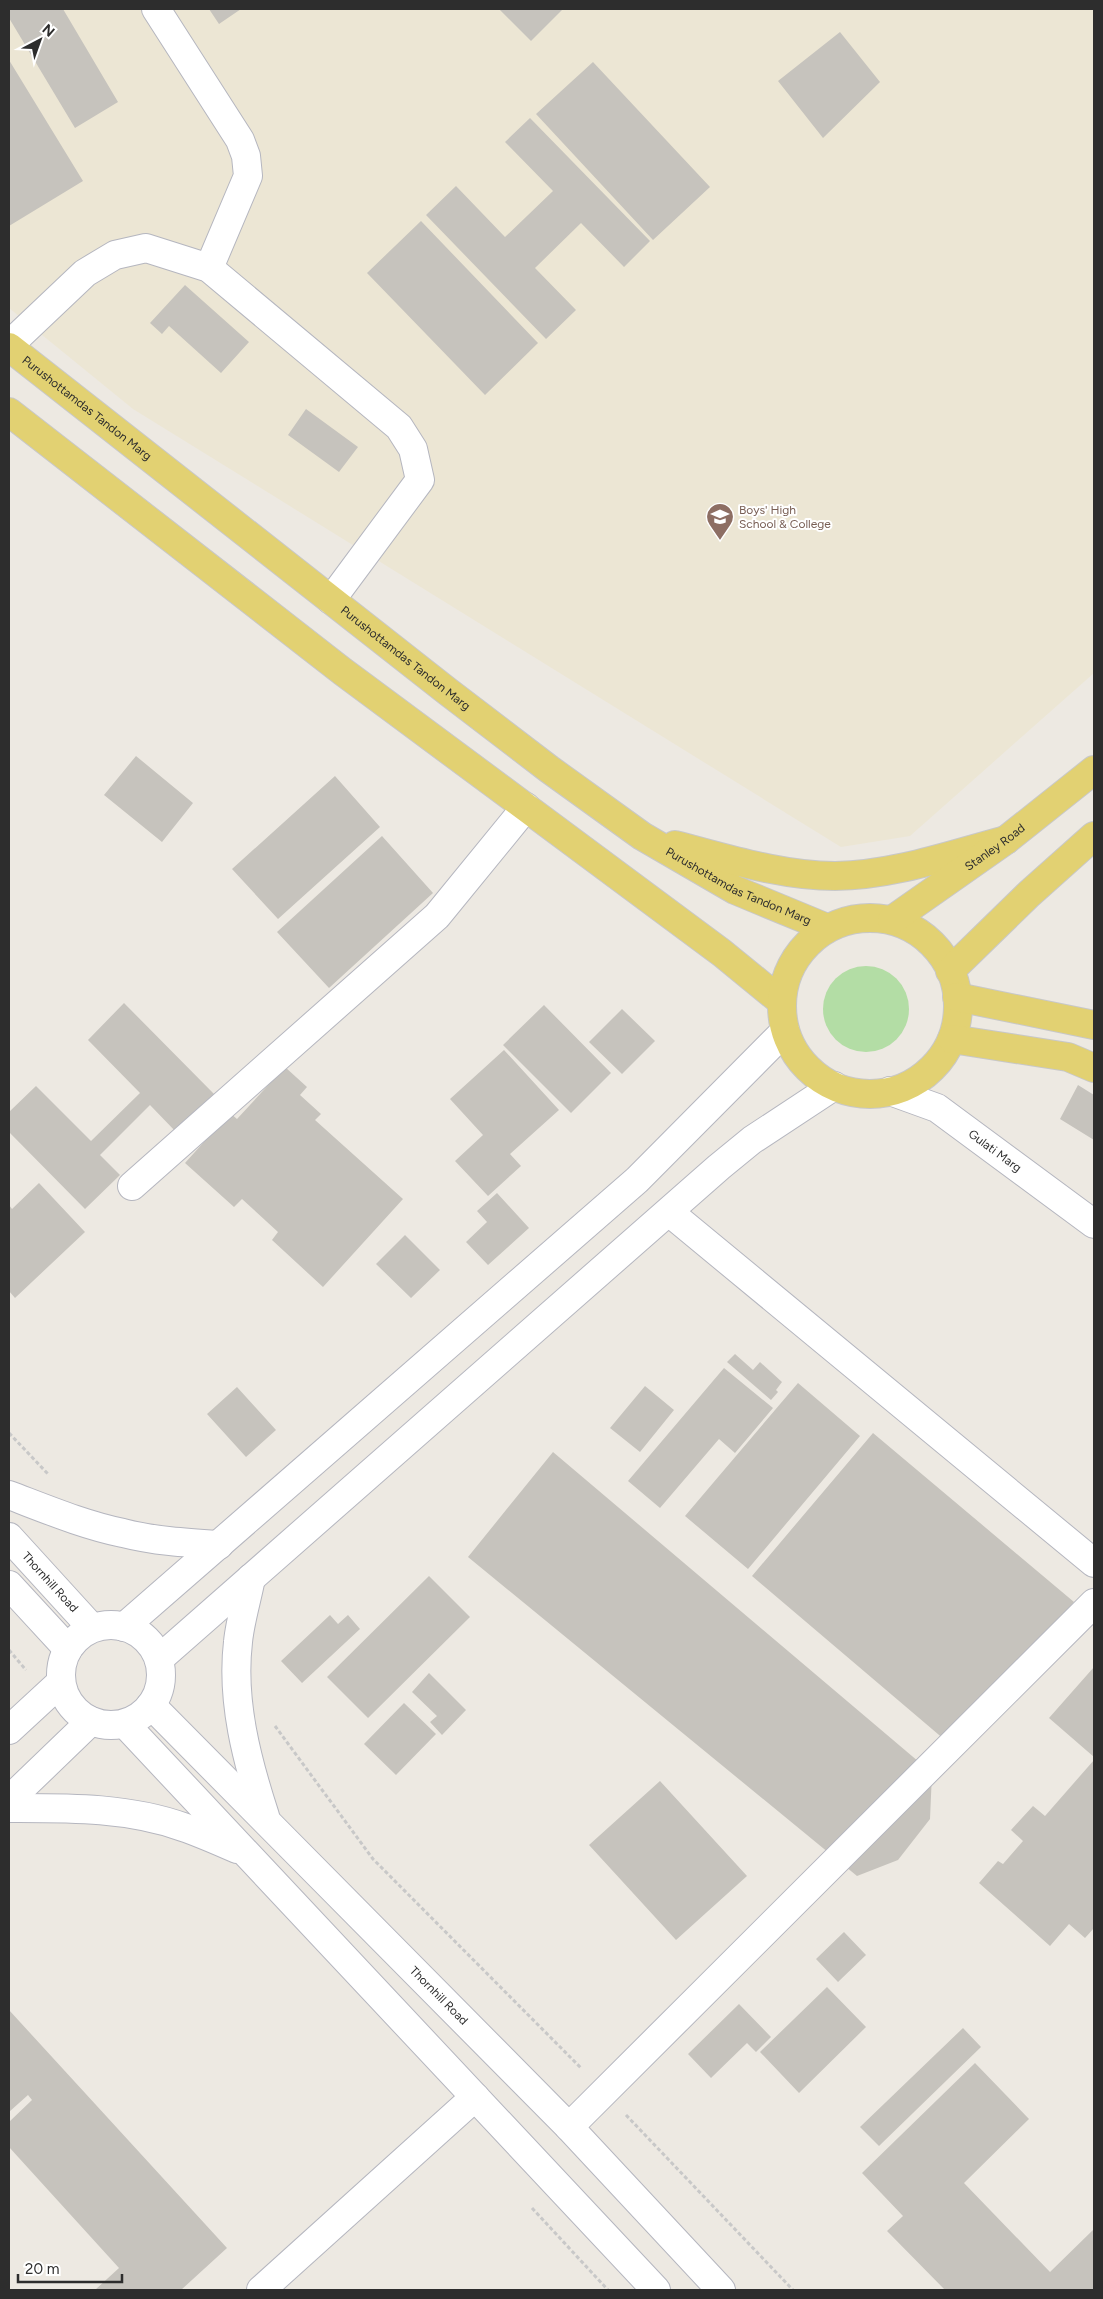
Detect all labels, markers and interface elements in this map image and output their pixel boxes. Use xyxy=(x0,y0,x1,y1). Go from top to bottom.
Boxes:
north arrow xyxy=(15,15,65,65)
text: N xyxy=(39,21,58,41)
street label: Purushottamdas Tandon Marg xyxy=(19,353,154,463)
school or university icon: Boys' High School & College xyxy=(705,502,735,541)
place label: Boys' High School & College xyxy=(739,503,831,531)
street label: Purushottamdas Tandon Marg xyxy=(338,603,473,713)
street label: Stanley Road xyxy=(962,821,1028,874)
street label: Purushottamdas Tandon Marg xyxy=(663,844,813,928)
street label: Gulati Marg xyxy=(966,1127,1024,1175)
street label: Thornhill Road xyxy=(19,1549,81,1615)
street label: Thornhill Road xyxy=(407,1963,471,2028)
scale bar xyxy=(18,2252,121,2284)
text: 20 m xyxy=(25,2260,59,2278)

